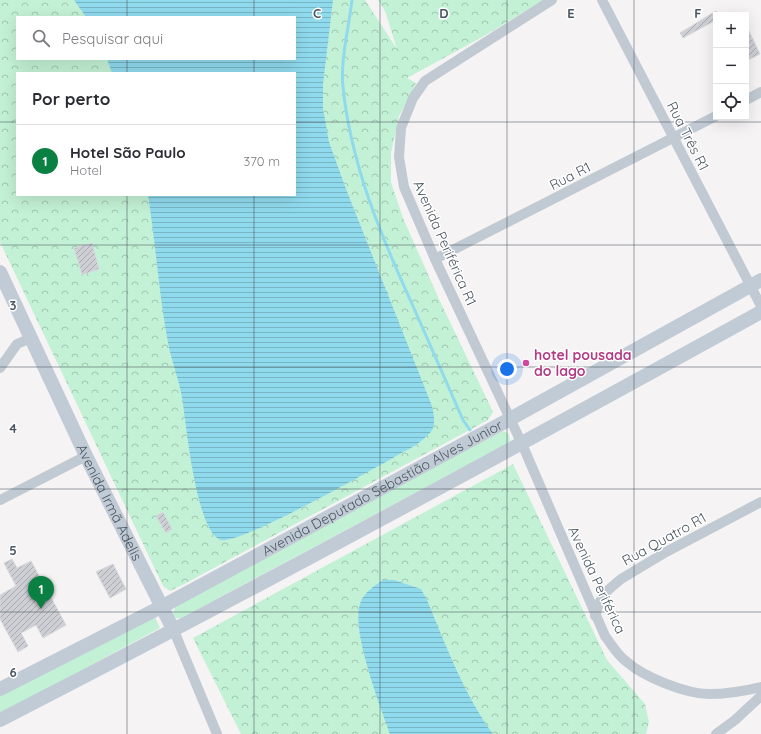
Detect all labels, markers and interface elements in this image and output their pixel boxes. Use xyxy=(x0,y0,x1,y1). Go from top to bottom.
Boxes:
text: C xyxy=(313,5,321,21)
text: D xyxy=(439,5,449,21)
text: E xyxy=(567,5,575,21)
text: F xyxy=(694,5,702,21)
map controls xyxy=(713,12,749,120)
button: + xyxy=(713,12,749,48)
search box xyxy=(16,16,296,60)
icon: search xyxy=(30,27,52,49)
text: Pesquisar aqui xyxy=(62,29,163,48)
button: − xyxy=(713,48,749,84)
button: locate xyxy=(713,84,749,120)
text: Por perto xyxy=(32,88,110,109)
street label: Rua Três R1 xyxy=(663,98,713,174)
text: Hotel São Paulo xyxy=(70,143,186,162)
text: 1 xyxy=(42,153,48,169)
text: 370 m xyxy=(243,153,280,169)
street label: Rua R1 xyxy=(546,158,594,194)
text: Hotel xyxy=(70,162,102,178)
street label: Avenida Periférica R1 xyxy=(409,178,481,308)
text: 3 xyxy=(10,297,17,313)
place label: hotel pousada do lago xyxy=(534,346,632,380)
marker: hotel pousada do lago xyxy=(521,358,531,368)
your location xyxy=(497,359,517,379)
street label: Avenida Deputado Sebastião Alves Junior xyxy=(259,415,506,560)
text: 4 xyxy=(9,420,17,436)
street label: Avenida Irmã Adelis xyxy=(73,441,146,564)
street label: Rua Quatro R1 xyxy=(619,508,709,570)
street label: Avenida Periférica xyxy=(564,523,630,637)
text: 5 xyxy=(9,542,17,558)
pin: 1 xyxy=(28,576,54,609)
text: 6 xyxy=(9,664,17,680)

